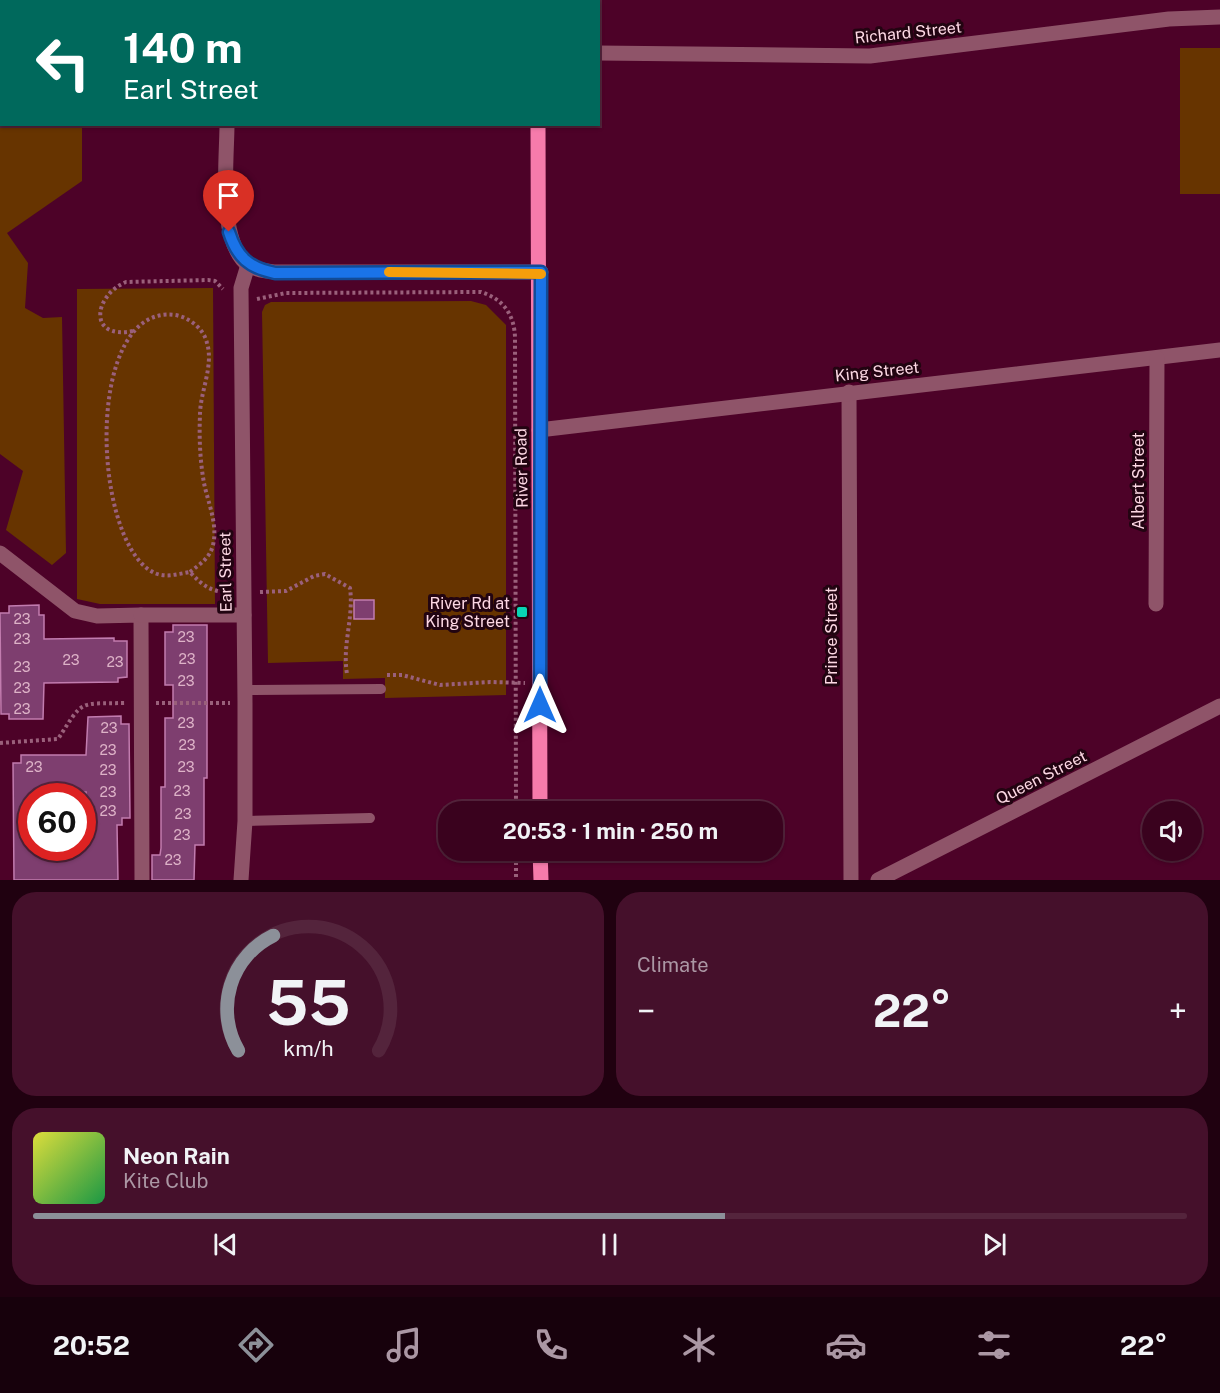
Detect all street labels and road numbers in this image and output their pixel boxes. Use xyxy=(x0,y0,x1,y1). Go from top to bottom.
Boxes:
street label: Richard Street xyxy=(854,17,963,48)
street label: King Street xyxy=(834,358,920,385)
street label: River Road xyxy=(511,428,532,508)
street label: Albert Street xyxy=(1129,432,1148,530)
street label: Earl Street xyxy=(215,532,236,612)
street label: Prince Street xyxy=(822,587,841,685)
street label: Queen Street xyxy=(993,746,1090,808)

